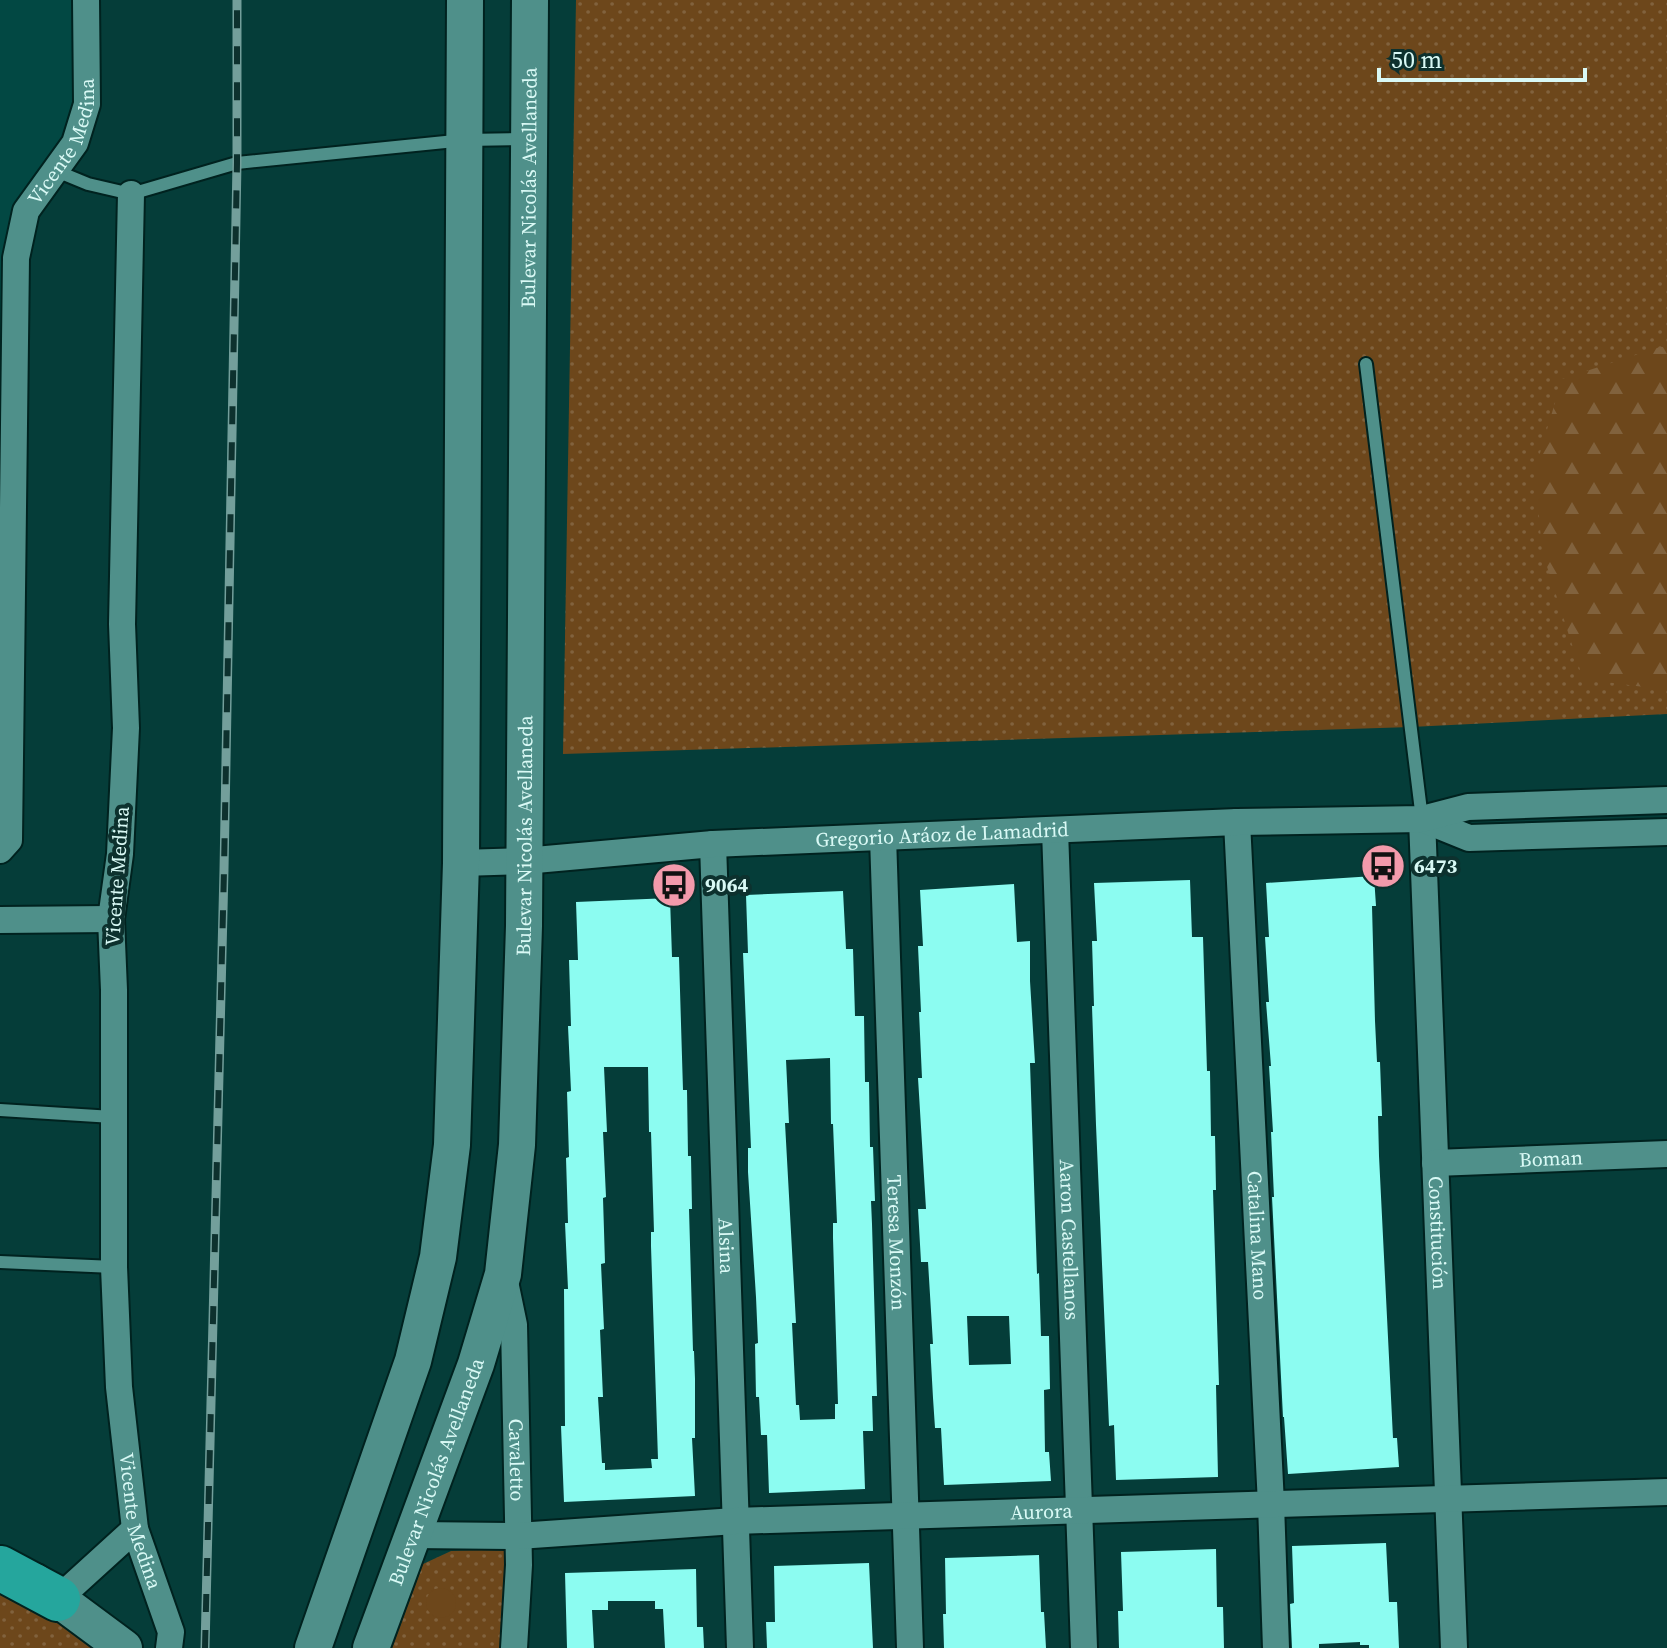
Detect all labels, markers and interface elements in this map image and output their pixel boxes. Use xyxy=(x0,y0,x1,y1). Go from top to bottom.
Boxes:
scale bar xyxy=(1379,32,1585,82)
text: 50 m xyxy=(1391,43,1442,76)
street label: Bulevar Nicolás Avellaneda xyxy=(514,66,544,308)
street label: Vicente Medina xyxy=(21,77,101,211)
street label: Bulevar Nicolás Avellaneda xyxy=(509,714,539,956)
street label: Vicente Medina xyxy=(98,805,136,947)
street label: Gregorio Aráoz de Lamadrid xyxy=(815,815,1070,854)
bus stop icon: 6473 xyxy=(1359,842,1407,890)
place label: 6473 xyxy=(1414,852,1458,880)
bus stop icon: 9064 xyxy=(650,861,698,909)
place label: 9064 xyxy=(705,871,749,899)
street label: Boman xyxy=(1518,1143,1583,1174)
street label: Aaron Castellanos xyxy=(1053,1159,1086,1321)
street label: Catalina Mano xyxy=(1240,1170,1275,1301)
street label: Teresa Monzón xyxy=(880,1174,913,1311)
street label: Constitución xyxy=(1422,1175,1454,1290)
street label: Alsina xyxy=(712,1217,741,1275)
street label: Bulevar Nicolás Avellaneda xyxy=(381,1354,491,1589)
street label: Cavaletto xyxy=(502,1418,532,1502)
street label: Vicente Medina xyxy=(112,1451,169,1594)
street label: Aurora xyxy=(1010,1496,1074,1526)

